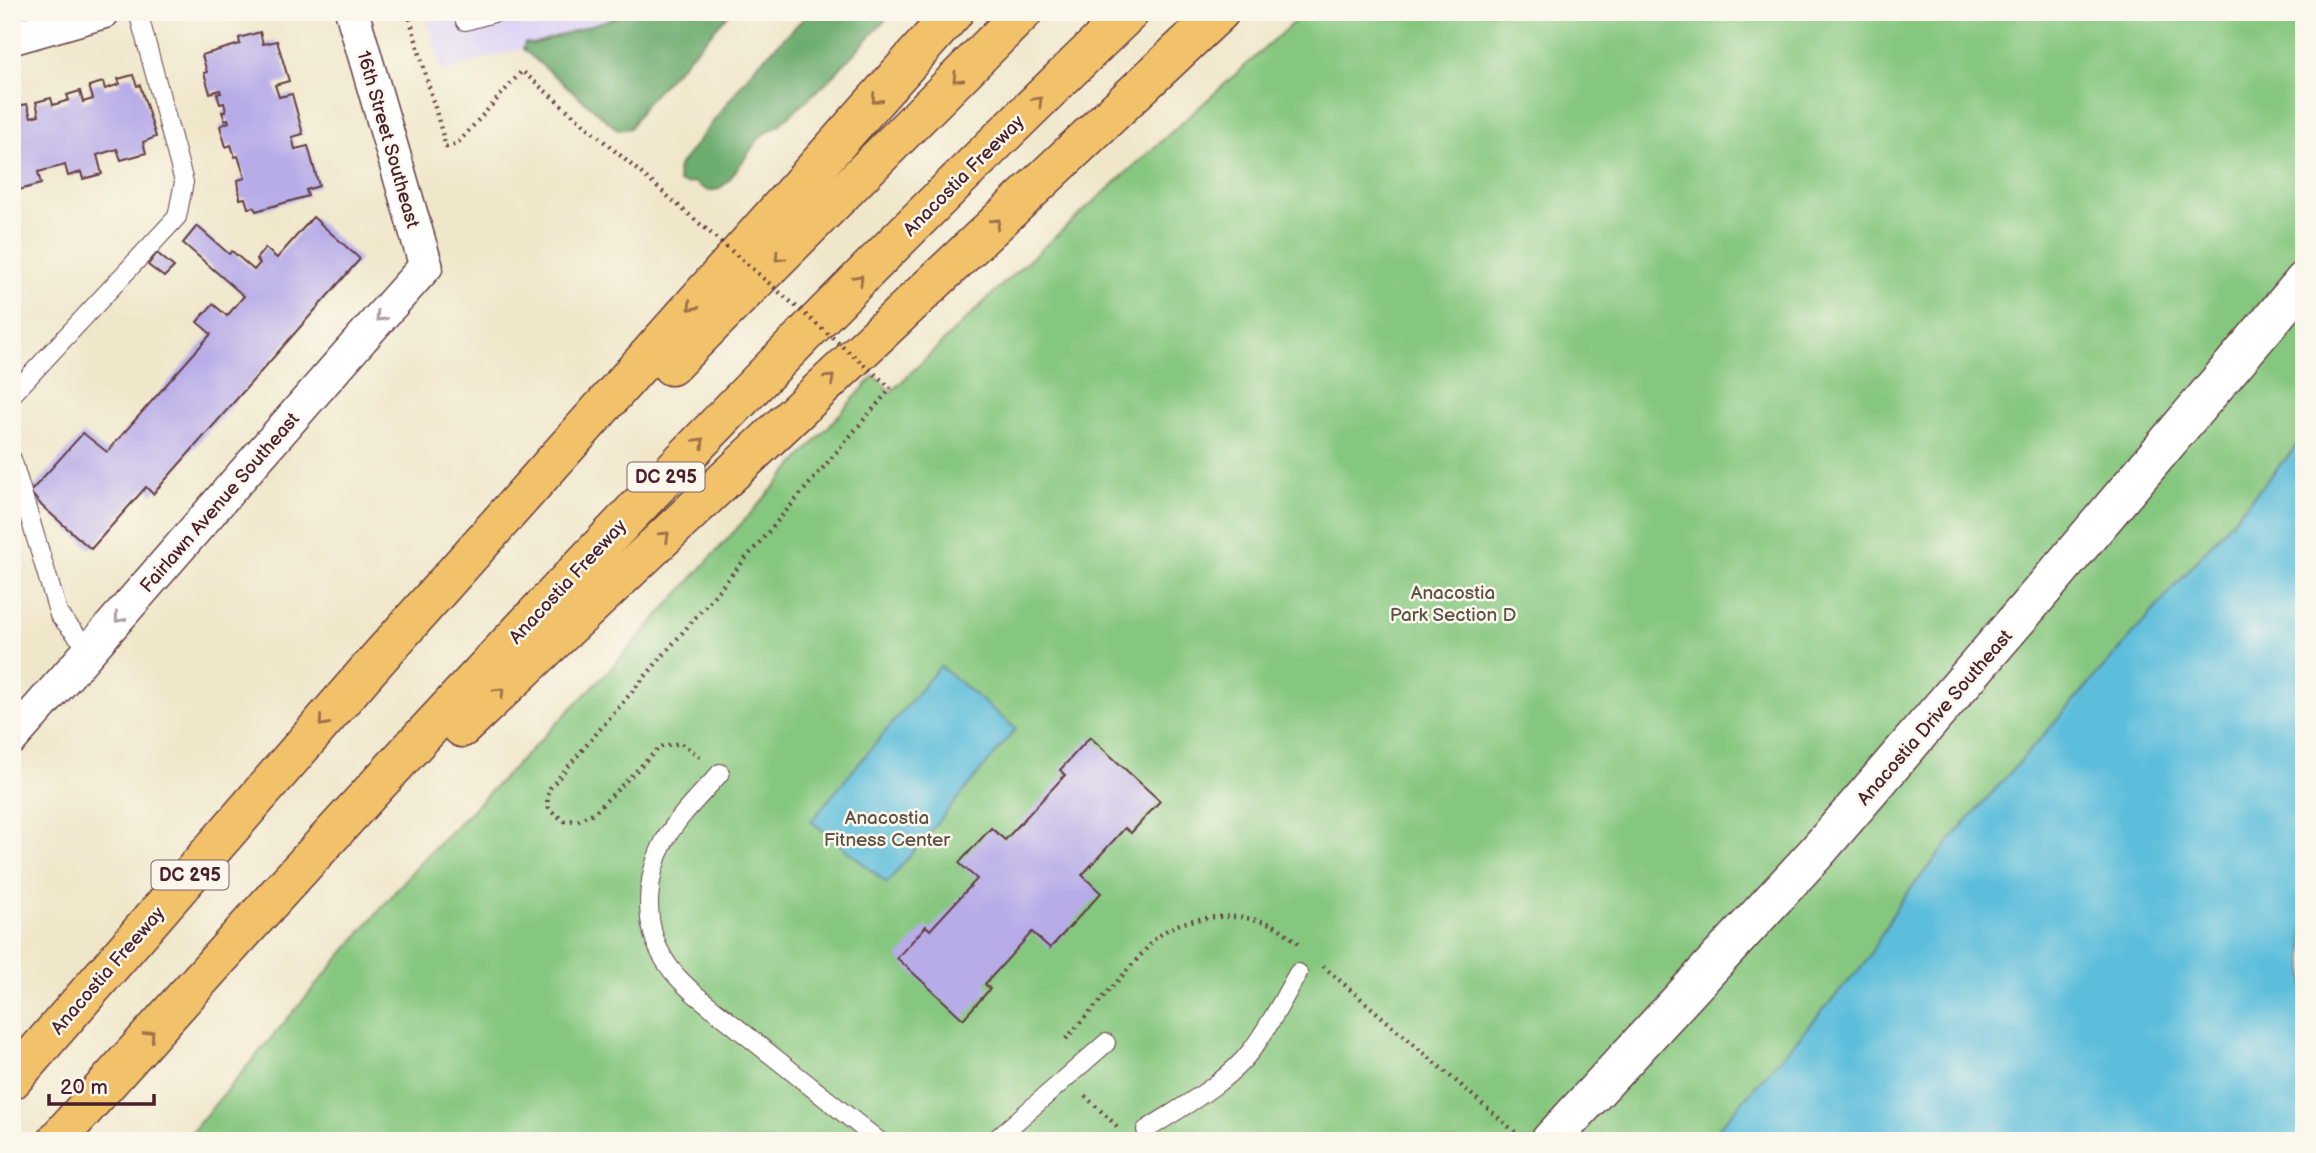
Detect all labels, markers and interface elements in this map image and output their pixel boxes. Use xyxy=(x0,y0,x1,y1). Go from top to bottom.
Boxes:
street label: 16th Street Southeast xyxy=(351,48,424,231)
one-way arrow xyxy=(953,70,966,83)
one-way arrow xyxy=(871,91,884,104)
one-way arrow xyxy=(1029,97,1042,110)
street label: Anacostia Freeway xyxy=(899,110,1030,241)
one-way arrow xyxy=(988,219,1001,232)
one-way arrow xyxy=(775,248,788,261)
one-way arrow xyxy=(850,274,863,287)
one-way arrow xyxy=(688,298,700,311)
one-way arrow xyxy=(376,309,389,322)
one-way arrow xyxy=(822,375,835,388)
street label: Fairlawn Avenue Southeast xyxy=(136,408,305,598)
one-way arrow xyxy=(691,437,704,450)
road number: DC 295 xyxy=(628,462,704,491)
street label: Anacostia Freeway xyxy=(504,515,632,649)
one-way arrow xyxy=(657,531,670,544)
park label: Anacostia Park Section D xyxy=(1390,582,1516,627)
one-way arrow xyxy=(115,610,127,623)
street label: Anacostia Drive Southeast xyxy=(1853,625,2018,811)
one-way arrow xyxy=(492,687,505,700)
one-way arrow xyxy=(319,713,331,726)
park label: Anacostia Fitness Center xyxy=(824,807,951,852)
road number: DC 295 xyxy=(152,860,228,890)
street label: Anacostia Freeway xyxy=(46,902,170,1040)
one-way arrow xyxy=(142,1030,154,1043)
scale bar xyxy=(49,1062,154,1106)
text: 20 m xyxy=(60,1075,108,1100)

